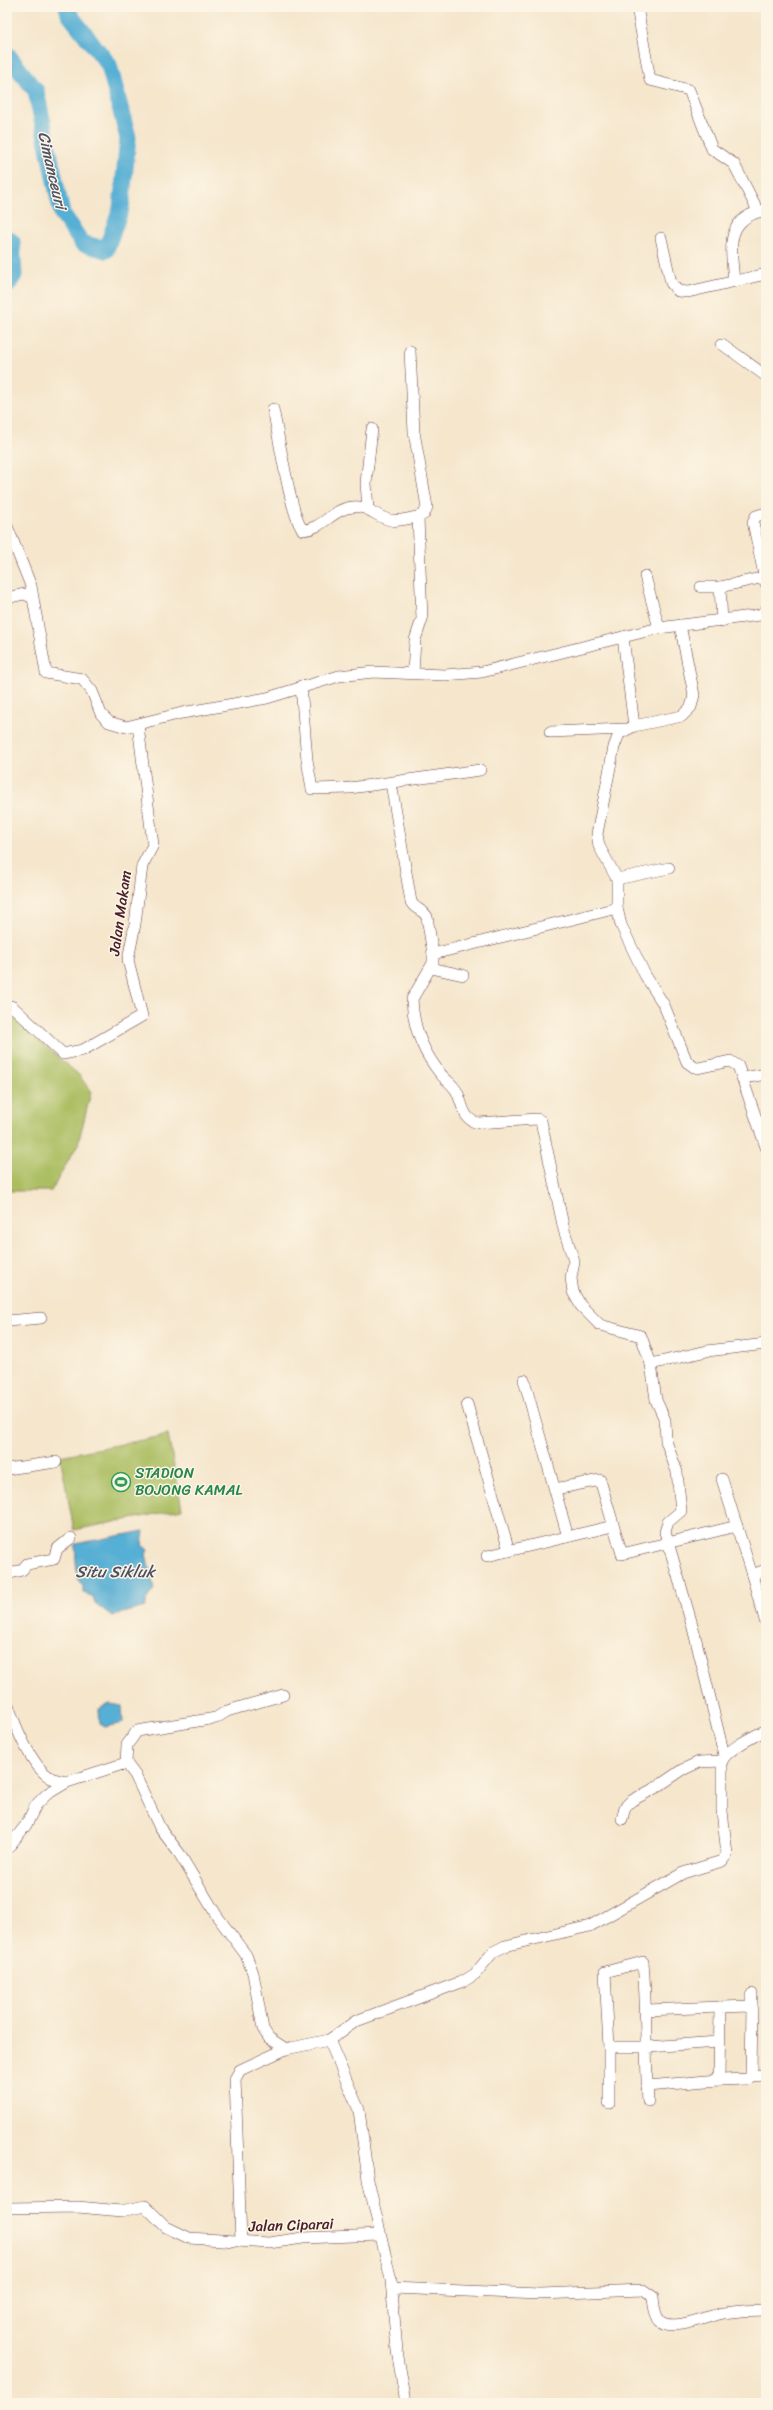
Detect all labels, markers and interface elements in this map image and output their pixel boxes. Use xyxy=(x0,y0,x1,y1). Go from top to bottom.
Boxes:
water label: Cimanceuri xyxy=(30,129,76,215)
street label: Jalan Makam xyxy=(101,868,139,958)
place label: STADION BOJONG KAMAL xyxy=(135,1460,243,1503)
sports icon: STADION BOJONG KAMAL xyxy=(110,1471,132,1493)
water label: Situ Sikluk xyxy=(76,1557,157,1586)
street label: Jalan Ciparai xyxy=(247,2210,335,2240)

